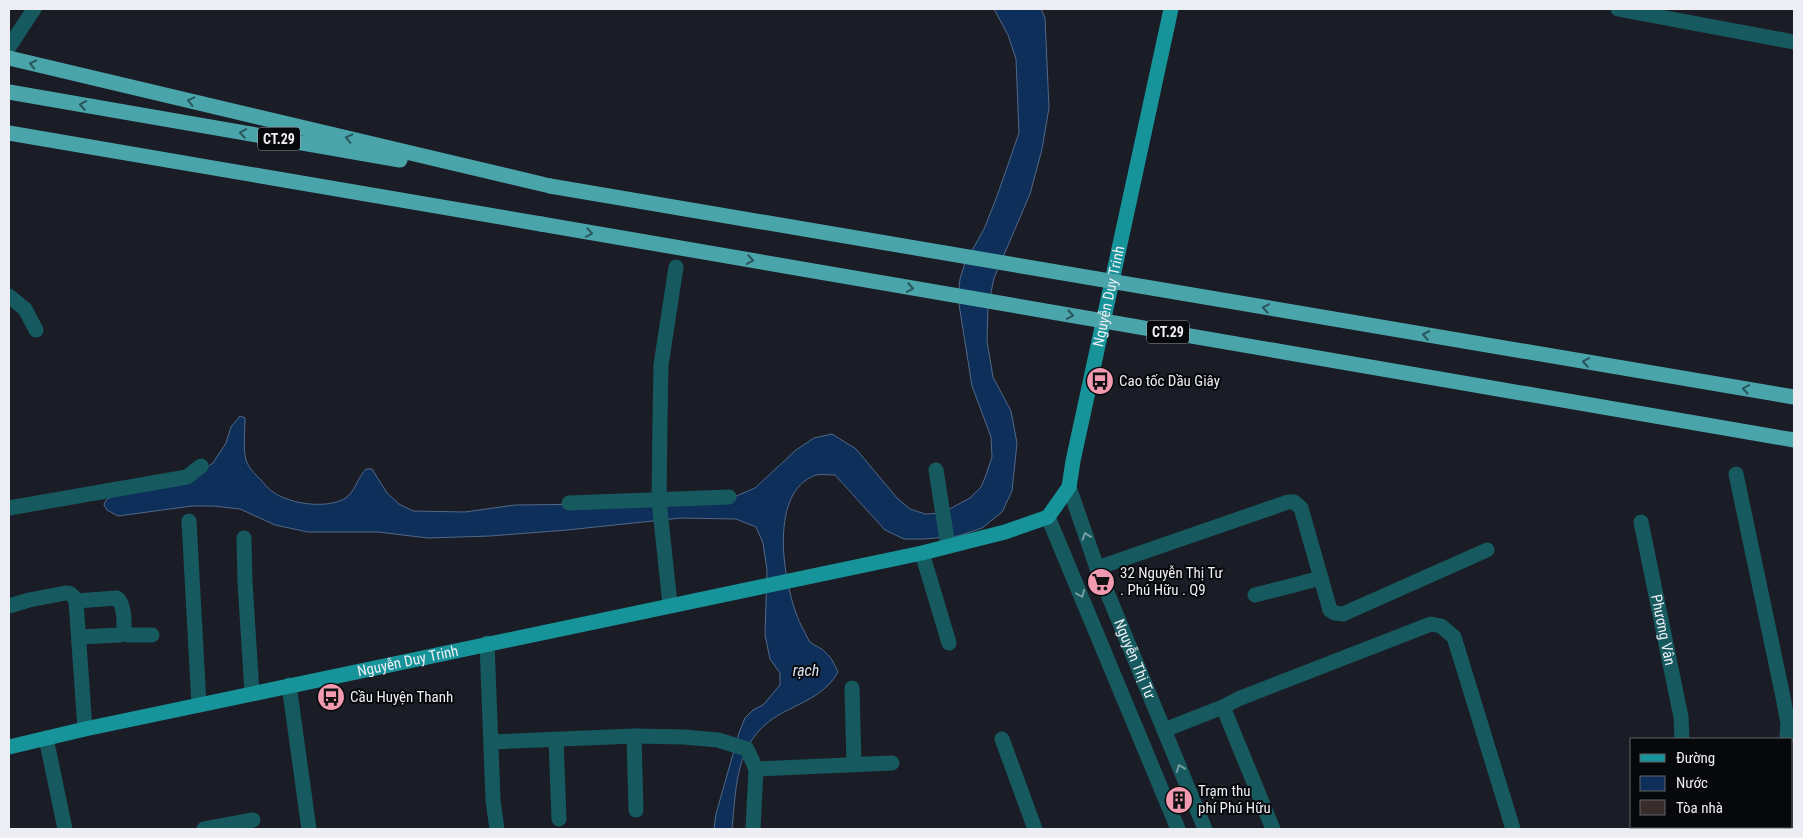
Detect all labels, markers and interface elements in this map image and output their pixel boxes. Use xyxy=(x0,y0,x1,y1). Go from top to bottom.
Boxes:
one-way arrow xyxy=(28,59,37,70)
one-way arrow xyxy=(186,96,195,107)
one-way arrow xyxy=(78,101,87,111)
one-way arrow xyxy=(238,128,247,138)
road number: CT.29 xyxy=(258,128,300,150)
one-way arrow xyxy=(344,133,353,144)
one-way arrow xyxy=(585,227,594,237)
street label: Nguyễn Duy Trinh xyxy=(1089,244,1128,349)
one-way arrow xyxy=(745,255,754,265)
one-way arrow xyxy=(905,282,914,292)
one-way arrow xyxy=(1261,303,1270,313)
one-way arrow xyxy=(1066,310,1074,320)
road number: CT.29 xyxy=(1147,321,1189,344)
one-way arrow xyxy=(1421,330,1430,340)
one-way arrow xyxy=(1582,357,1590,367)
bus stop icon: Cao tốc Dầu Giây xyxy=(1085,366,1115,396)
place label: Cao tốc Dầu Giây xyxy=(1119,372,1220,390)
one-way arrow xyxy=(1742,384,1751,394)
one-way arrow xyxy=(1082,532,1092,541)
place label: 32 Nguyễn Thị Tư . Phú Hữu . Q9 xyxy=(1120,564,1224,599)
supermarket icon: 32 Nguyễn Thị Tư . Phú Hữu . Q9 xyxy=(1086,567,1116,597)
one-way arrow xyxy=(1074,589,1085,598)
street label: Phương Vân xyxy=(1647,593,1679,667)
street label: Nguyễn Thị Tư xyxy=(1110,616,1159,702)
street label: Nguyễn Duy Trinh xyxy=(356,642,460,681)
water label: rạch xyxy=(793,661,819,680)
bus stop icon: Cầu Huyện Thanh xyxy=(316,682,346,712)
place label: Cầu Huyện Thanh xyxy=(350,688,453,706)
legend xyxy=(1630,738,1793,828)
text: Đường xyxy=(1676,749,1715,767)
one-way arrow xyxy=(1175,764,1186,773)
text: Nước xyxy=(1676,774,1708,792)
place label: Trạm thu phí Phú Hữu xyxy=(1198,782,1271,817)
building icon: Trạm thu phí Phú Hữu xyxy=(1164,785,1194,815)
text: Tòa nhà xyxy=(1676,799,1723,817)

